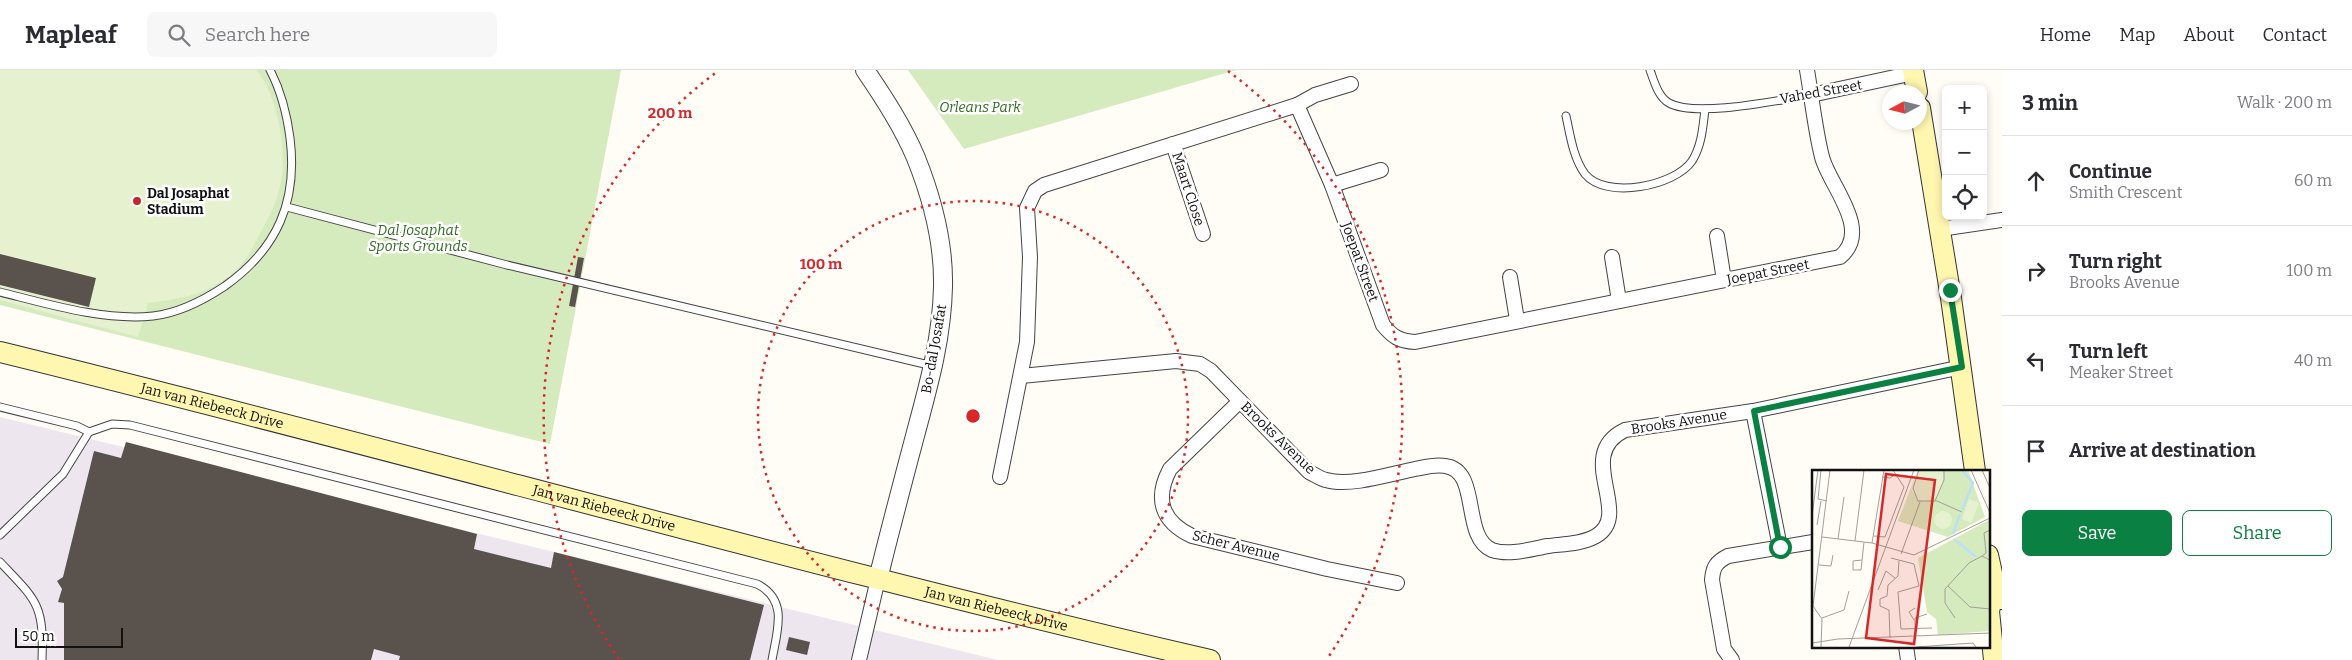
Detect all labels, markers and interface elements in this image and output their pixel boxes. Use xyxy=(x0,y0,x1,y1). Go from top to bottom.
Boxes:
search box xyxy=(147,12,497,57)
text: Mapleaf xyxy=(25,21,117,49)
icon: search xyxy=(165,21,193,49)
text: Search here xyxy=(205,23,310,46)
text: Home xyxy=(2040,24,2091,46)
text: Map xyxy=(2119,24,2155,46)
text: About xyxy=(2183,24,2234,46)
text: Contact xyxy=(2262,24,2327,46)
street label: Vahed Street xyxy=(1779,76,1863,108)
north arrow xyxy=(1882,85,1927,130)
map controls xyxy=(1942,85,1987,220)
button: + xyxy=(1942,85,1987,130)
text: 3 min xyxy=(2022,90,2078,116)
text: Walk · 200 m xyxy=(2237,93,2332,112)
park label: Orleans Park xyxy=(939,99,1021,116)
text: 200 m xyxy=(648,104,693,122)
button: − xyxy=(1942,130,1987,175)
street label: Maart Close xyxy=(1168,150,1208,228)
text: Continue xyxy=(2069,160,2152,183)
icon: ahead xyxy=(2022,167,2050,195)
text: 60 m xyxy=(2294,171,2332,190)
button: locate xyxy=(1942,175,1987,220)
text: Smith Crescent xyxy=(2069,183,2182,202)
place label: Dal Josaphat Stadium xyxy=(147,185,230,218)
marker: Dal Josaphat Stadium xyxy=(131,195,143,207)
street label: Joepat Street xyxy=(1337,219,1382,304)
park label: Dal Josaphat Sports Grounds xyxy=(369,222,468,255)
text: Turn right xyxy=(2069,250,2162,273)
text: 100 m xyxy=(800,255,843,273)
street label: Joepat Street xyxy=(1724,256,1811,289)
icon: right xyxy=(2022,257,2050,285)
text: 100 m xyxy=(2287,261,2332,280)
text: Brooks Avenue xyxy=(2069,273,2180,292)
route end xyxy=(1939,279,1962,302)
street label: Bo-dal Josafat xyxy=(918,303,950,395)
text: Turn left xyxy=(2069,340,2148,363)
icon: left xyxy=(2022,347,2050,375)
text: 40 m xyxy=(2294,351,2332,370)
text: Meaker Street xyxy=(2069,363,2173,382)
street label: Jan van Riebeeck Drive xyxy=(138,379,286,432)
street label: Brooks Avenue xyxy=(1237,398,1319,478)
street label: Brooks Avenue xyxy=(1630,406,1728,438)
centre of rings xyxy=(964,407,982,425)
icon: arrive xyxy=(2022,437,2050,465)
text: Arrive at destination xyxy=(2069,439,2256,462)
inset map xyxy=(1812,470,1990,648)
street label: Jan van Riebeeck Drive xyxy=(530,481,677,535)
button: Save xyxy=(2022,510,2172,556)
button: Share xyxy=(2182,510,2332,556)
street label: Scher Avenue xyxy=(1190,527,1282,565)
route start xyxy=(1769,536,1792,559)
street label: Jan van Riebeeck Drive xyxy=(922,582,1070,634)
scale bar xyxy=(15,625,122,648)
text: 50 m xyxy=(22,628,55,645)

